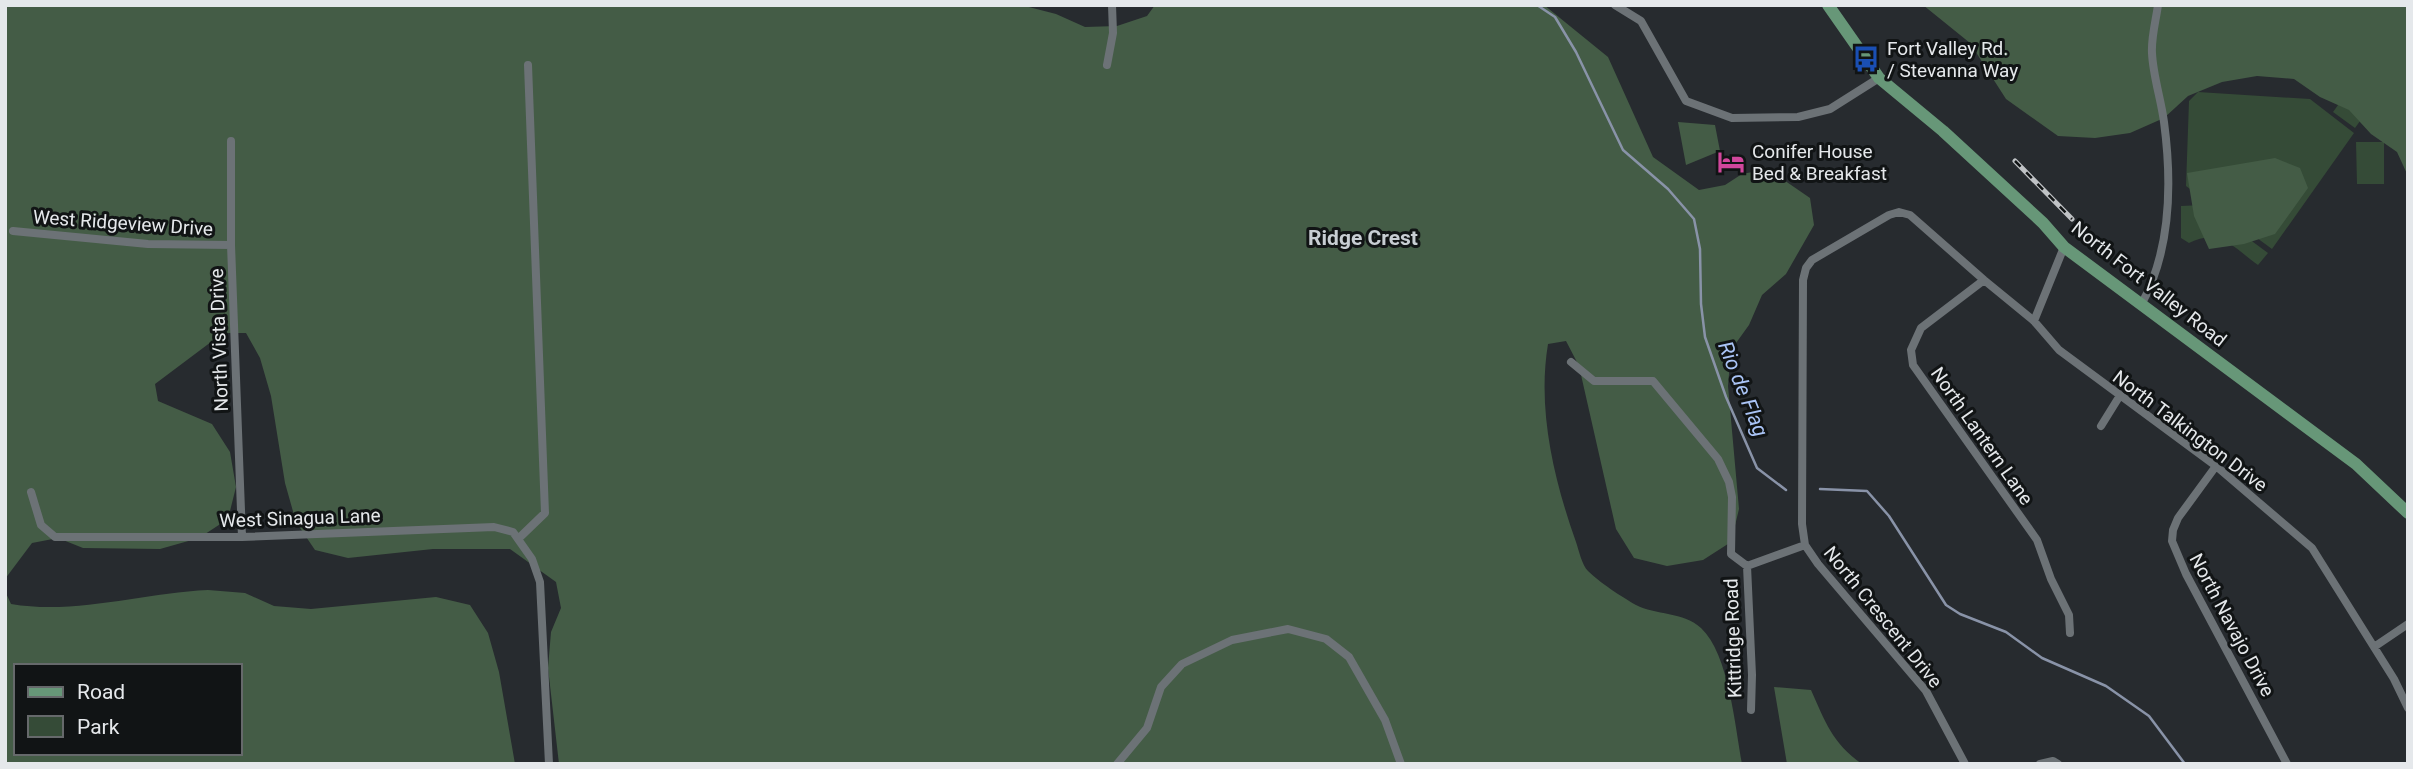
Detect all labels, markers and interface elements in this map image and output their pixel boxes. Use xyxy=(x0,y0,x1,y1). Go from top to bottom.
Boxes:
place label: Fort Valley Rd. / Stevanna Way xyxy=(1887,37,2018,82)
bus stop icon: Fort Valley Rd. / Stevanna Way xyxy=(1851,44,1881,74)
place label: Conifer House Bed & Breakfast xyxy=(1752,140,1887,185)
hotel icon: Conifer House Bed & Breakfast xyxy=(1716,147,1746,177)
street label: West Ridgeview Drive xyxy=(32,205,214,241)
street label: North Fort Valley Road xyxy=(2067,216,2231,352)
district label: Ridge Crest xyxy=(1308,226,1418,250)
street label: North Vista Drive xyxy=(205,268,233,412)
water label: Rio de Flag xyxy=(1713,338,1773,440)
street label: North Lantern Lane xyxy=(1926,363,2038,509)
street label: North Talkington Drive xyxy=(2108,365,2272,497)
street label: West Sinagua Lane xyxy=(219,504,381,532)
street label: North Crescent Drive xyxy=(1819,542,1947,692)
street label: North Navajo Drive xyxy=(2185,550,2279,700)
street label: Kittridge Road xyxy=(1719,578,1747,698)
legend xyxy=(14,664,242,755)
text: Road xyxy=(77,680,125,704)
text: Park xyxy=(77,715,120,739)

